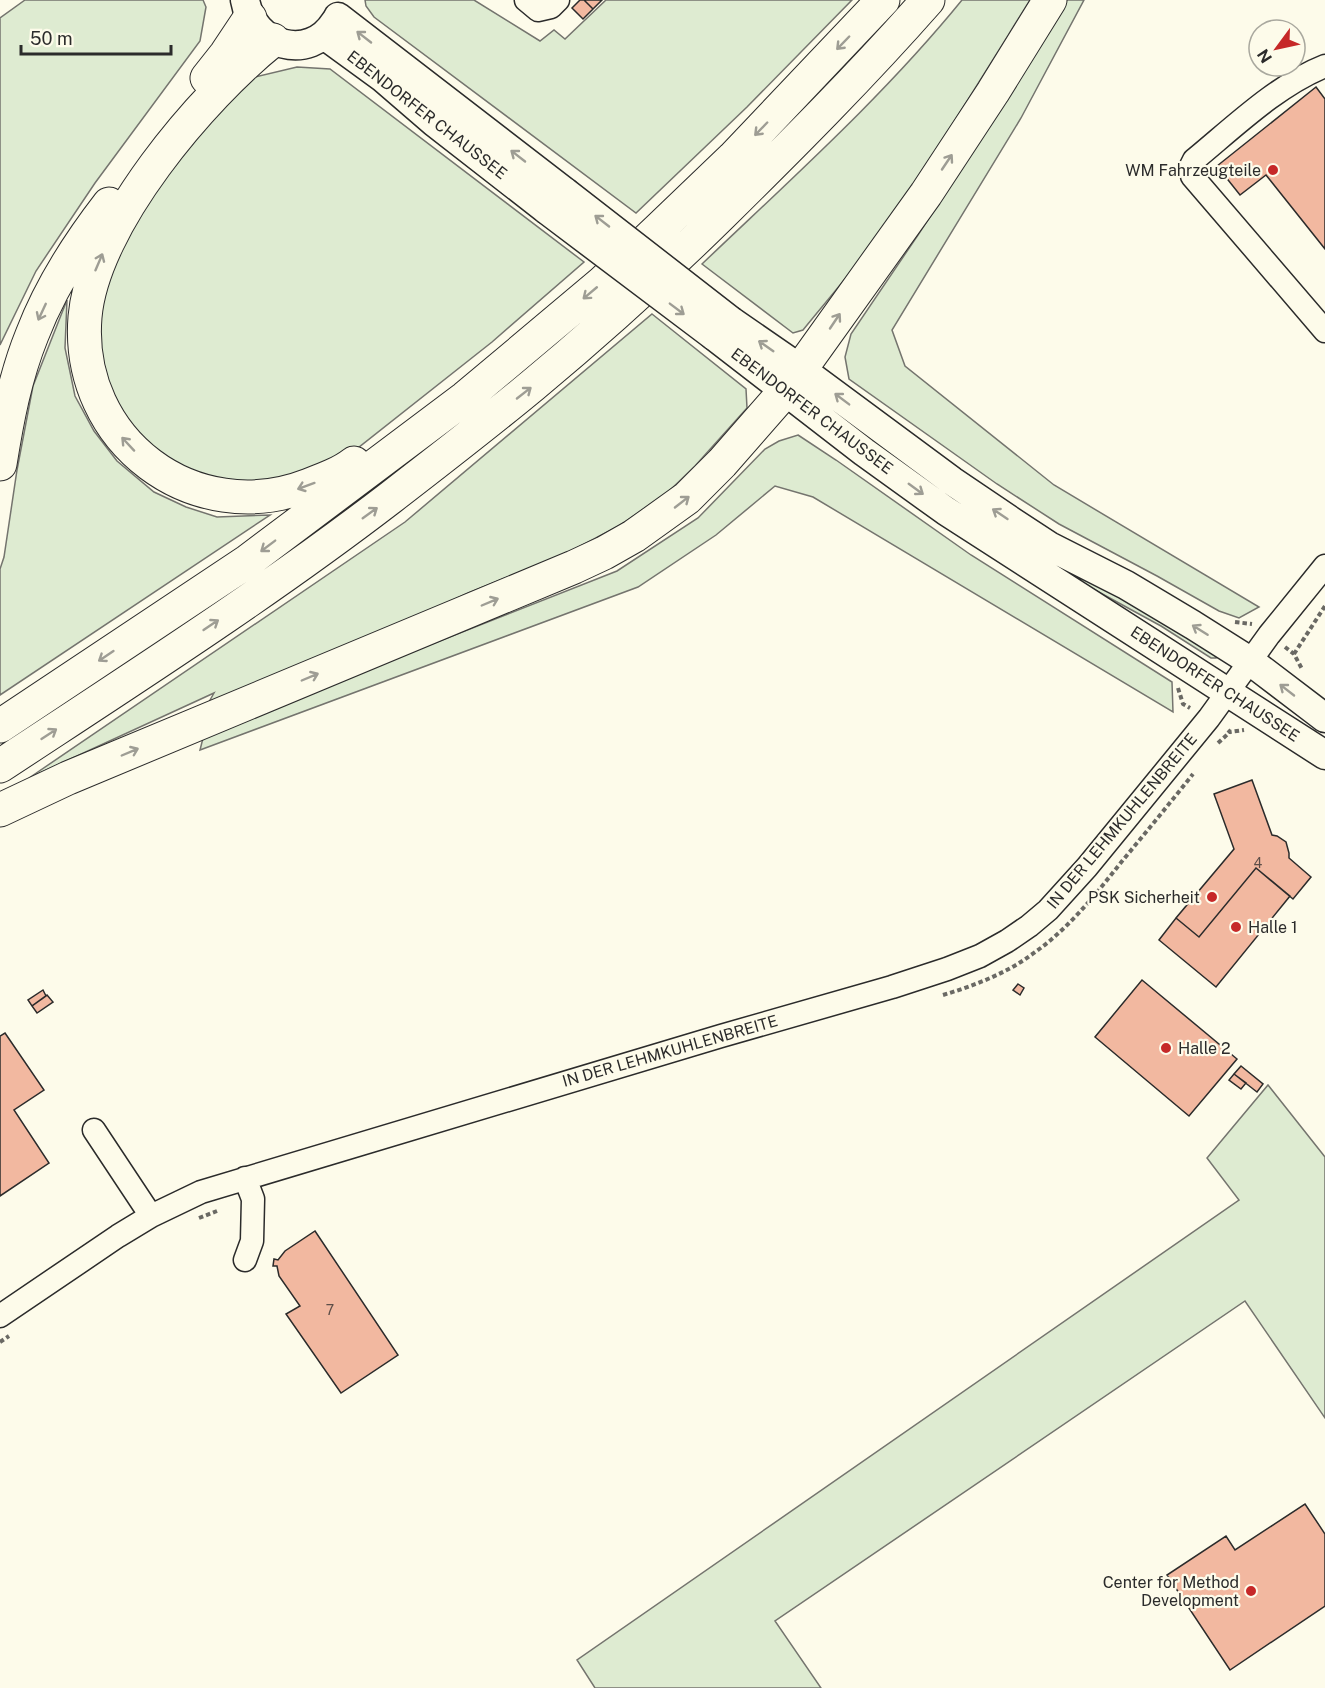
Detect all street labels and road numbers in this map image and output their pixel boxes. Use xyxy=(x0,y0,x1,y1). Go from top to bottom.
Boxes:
street label: EBENDORFER CHAUSSEE xyxy=(343,47,511,183)
street label: EBENDORFER CHAUSSEE xyxy=(727,344,897,478)
street label: EBENDORFER CHAUSSEE xyxy=(1127,622,1303,746)
street label: IN DER LEHMKUHLENBREITE xyxy=(1043,729,1201,913)
street label: IN DER LEHMKUHLENBREITE xyxy=(560,1011,780,1091)

